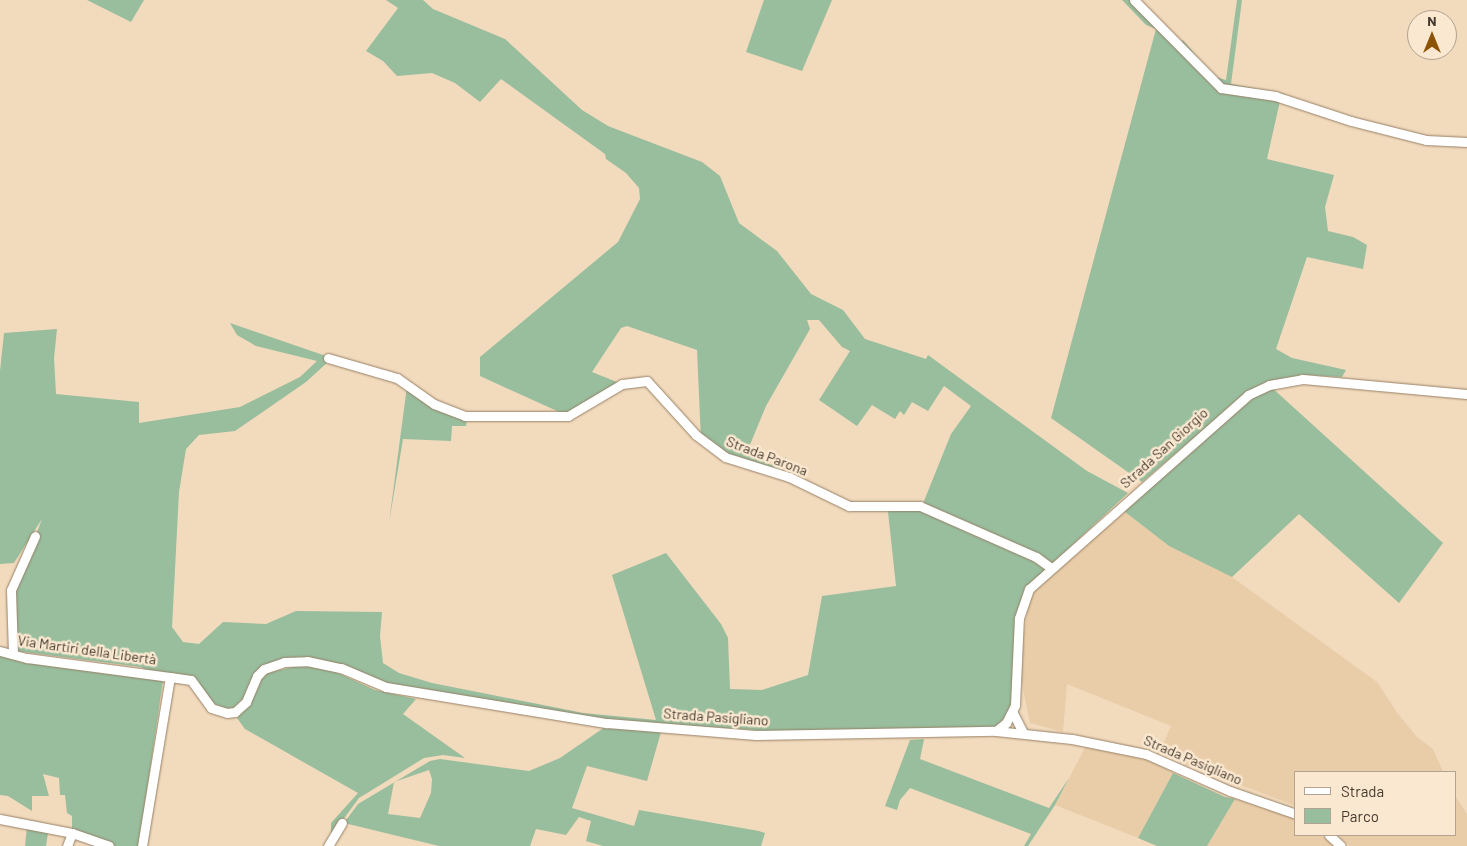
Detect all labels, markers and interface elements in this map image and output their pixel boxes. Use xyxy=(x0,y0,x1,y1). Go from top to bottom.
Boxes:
north arrow xyxy=(1407,10,1457,60)
text: N xyxy=(1427,12,1437,29)
street label: Strada San Giorgio xyxy=(1117,404,1211,492)
street label: Strada Parona xyxy=(724,433,810,479)
street label: Via Martiri della Libertà xyxy=(17,632,157,668)
street label: Strada Pasigliano xyxy=(663,705,769,729)
street label: Strada Pasigliano xyxy=(1141,732,1245,788)
legend xyxy=(1294,771,1457,836)
text: Strada xyxy=(1341,782,1384,800)
text: Parco xyxy=(1341,807,1379,825)

